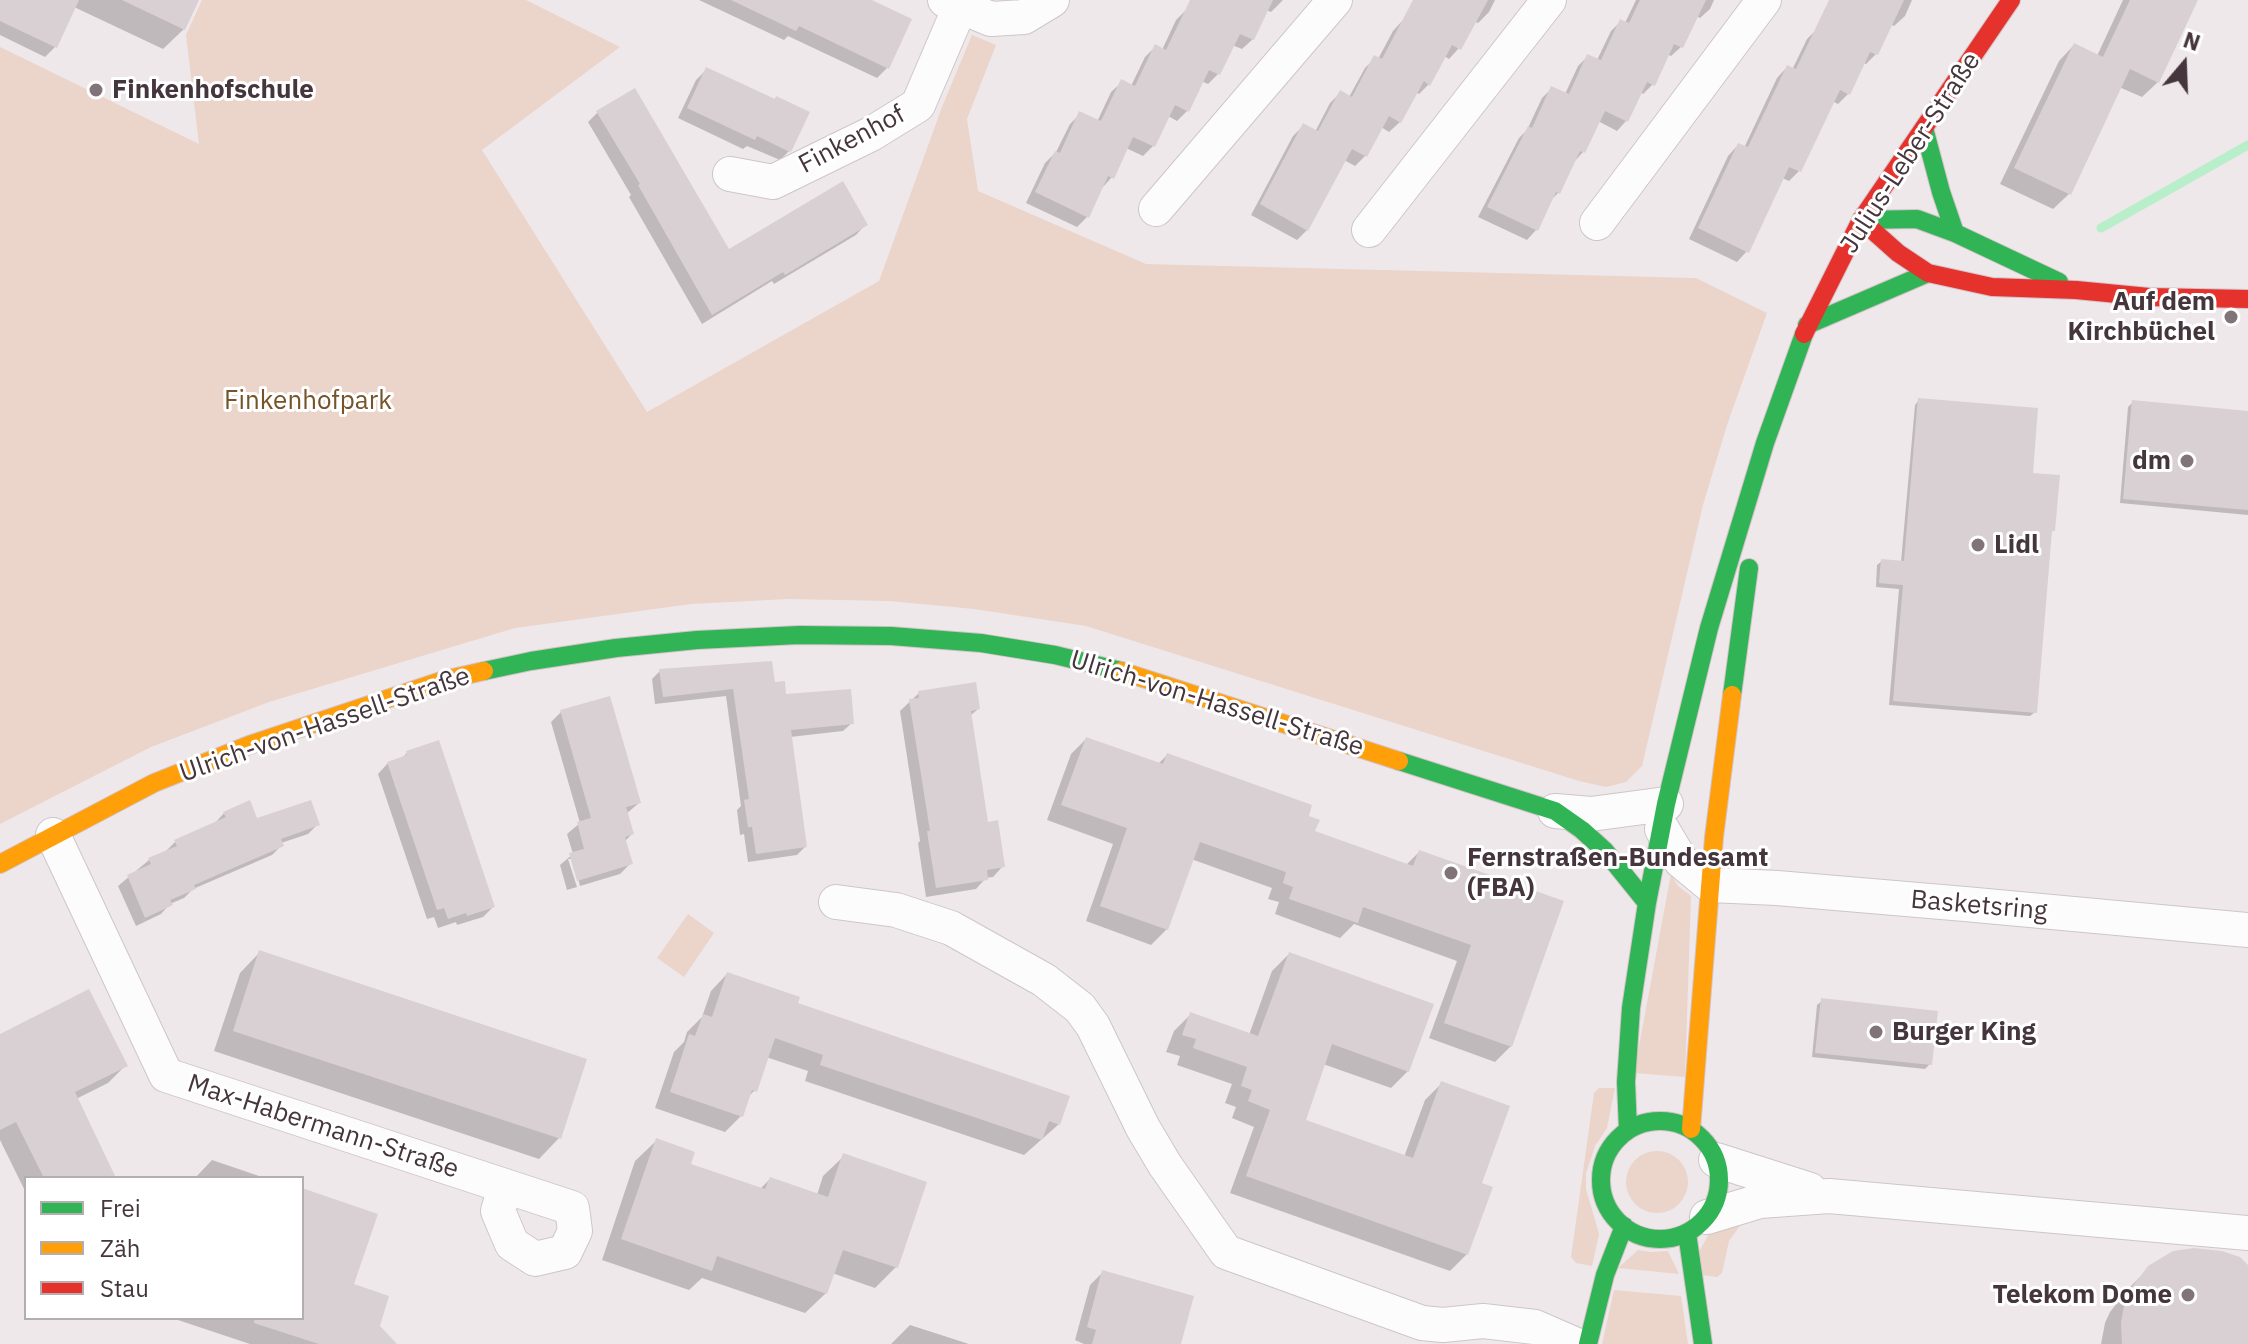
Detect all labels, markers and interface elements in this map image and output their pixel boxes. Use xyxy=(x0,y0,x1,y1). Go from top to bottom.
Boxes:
north arrow xyxy=(2144,24,2224,104)
text: N xyxy=(2180,25,2204,57)
street label: Julius-Leber-Straße xyxy=(1834,47,1988,259)
place label: Finkenhofschule xyxy=(112,74,314,106)
marker: Finkenhofschule xyxy=(87,81,105,99)
street label: Finkenhof xyxy=(794,99,910,181)
place label: Auf dem Kirchbüchel xyxy=(2067,286,2215,348)
marker: Auf dem Kirchbüchel xyxy=(2222,308,2240,326)
park label: Finkenhofpark xyxy=(224,385,392,417)
place label: dm xyxy=(2132,445,2171,477)
marker: dm xyxy=(2178,452,2196,470)
place label: Lidl xyxy=(1994,529,2039,561)
marker: Lidl xyxy=(1969,536,1987,554)
street label: Ulrich-von-Hassell-Straße xyxy=(1067,645,1367,763)
street label: Ulrich-von-Hassell-Straße xyxy=(176,661,474,789)
place label: Fernstraßen-Bundesamt (FBA) xyxy=(1467,842,1768,904)
marker: Fernstraßen-Bundesamt (FBA) xyxy=(1442,864,1460,882)
street label: Basketsring xyxy=(1909,884,2049,928)
place label: Burger King xyxy=(1892,1016,2036,1048)
marker: Burger King xyxy=(1867,1023,1885,1041)
street label: Max-Habermann-Straße xyxy=(183,1068,463,1186)
legend xyxy=(24,1176,304,1320)
text: Frei xyxy=(100,1192,141,1224)
text: Zäh xyxy=(100,1232,140,1264)
text: Stau xyxy=(100,1272,149,1304)
place label: Telekom Dome xyxy=(1992,1279,2172,1311)
marker: Telekom Dome xyxy=(2179,1286,2197,1304)

